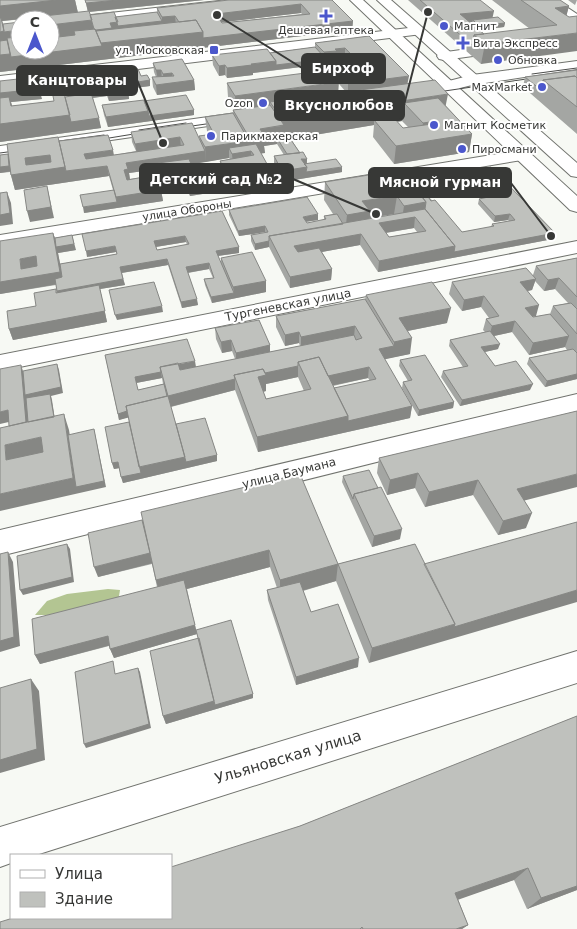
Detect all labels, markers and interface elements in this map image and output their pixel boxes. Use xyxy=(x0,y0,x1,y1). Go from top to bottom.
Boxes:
north arrow xyxy=(10,10,60,60)
marker: Дешевая аптека xyxy=(320,10,332,22)
text: С xyxy=(30,14,40,30)
marker: Магнит xyxy=(438,20,450,32)
place label: Магнит xyxy=(454,20,497,33)
place label: Дешевая аптека xyxy=(278,24,374,37)
marker: Вита Экспресс xyxy=(457,37,469,49)
place label: Вита Экспресс xyxy=(473,37,558,50)
place label: ул. Московская xyxy=(115,44,204,57)
marker: ул. Московская xyxy=(208,44,220,56)
callout: Бирхоф xyxy=(302,54,385,83)
marker: Обновка xyxy=(492,54,504,66)
place label: Обновка xyxy=(508,54,557,67)
text: Бирхоф xyxy=(311,60,375,76)
callout: Канцтовары xyxy=(17,66,137,95)
text: Канцтовары xyxy=(27,72,127,88)
place label: MaxMarket xyxy=(471,81,533,94)
marker: MaxMarket xyxy=(536,81,548,93)
callout: Вкуснолюбов xyxy=(275,91,404,120)
place label: Ozon xyxy=(225,97,253,110)
marker: Ozon xyxy=(257,97,269,109)
text: Вкуснолюбов xyxy=(284,97,394,113)
marker: Магнит Косметик xyxy=(428,119,440,131)
place label: Магнит Косметик xyxy=(444,119,546,132)
marker: Парикмахерская xyxy=(205,130,217,142)
place label: Парикмахерская xyxy=(221,130,318,143)
marker: Пиросмани xyxy=(456,143,468,155)
place label: Пиросмани xyxy=(472,143,537,156)
callout: Детский сад №2 xyxy=(140,164,293,193)
callout: Мясной гурман xyxy=(369,168,511,197)
text: Детский сад №2 xyxy=(150,171,282,187)
text: Мясной гурман xyxy=(379,174,501,190)
street label: улица Обороны xyxy=(142,197,233,224)
street label: Тургеневская улица xyxy=(223,286,352,324)
street label: улица Баумана xyxy=(241,455,337,491)
street label: Ульяновская улица xyxy=(213,726,363,788)
legend xyxy=(10,854,172,919)
text: Улица xyxy=(55,865,103,883)
text: Здание xyxy=(55,890,113,908)

